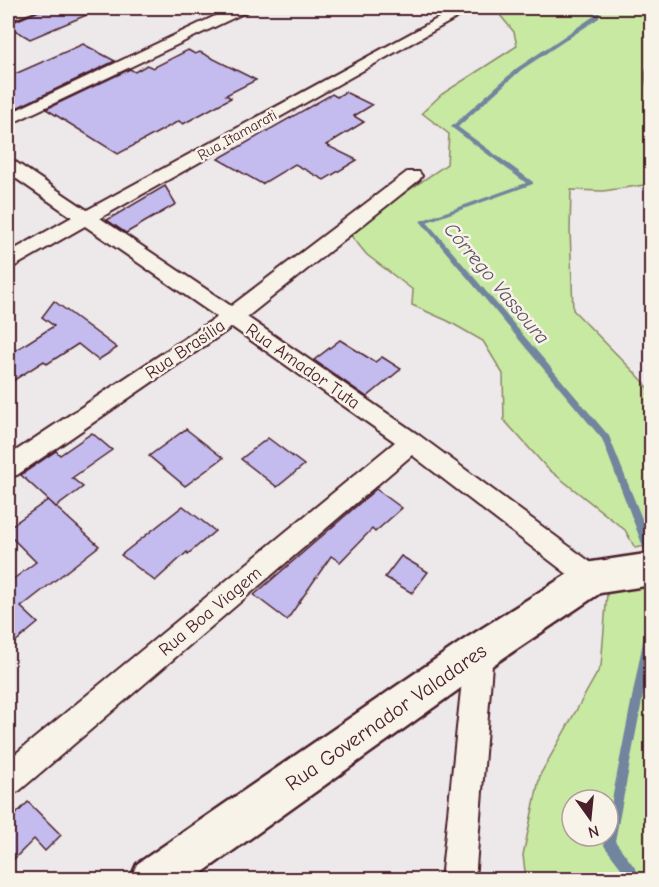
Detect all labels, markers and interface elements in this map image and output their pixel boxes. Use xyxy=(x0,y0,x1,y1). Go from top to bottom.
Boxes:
street label: Rua Itamarati xyxy=(194,106,280,164)
water label: Córrego Vassoura xyxy=(439,218,554,349)
street label: Rua Brasília xyxy=(142,315,229,384)
street label: Rua Amador Tuta xyxy=(242,319,364,414)
street label: Rua Boa Viagem xyxy=(155,562,266,660)
street label: Rua Governador Valadares xyxy=(281,638,491,796)
north arrow xyxy=(560,788,620,848)
text: N xyxy=(586,821,601,842)

